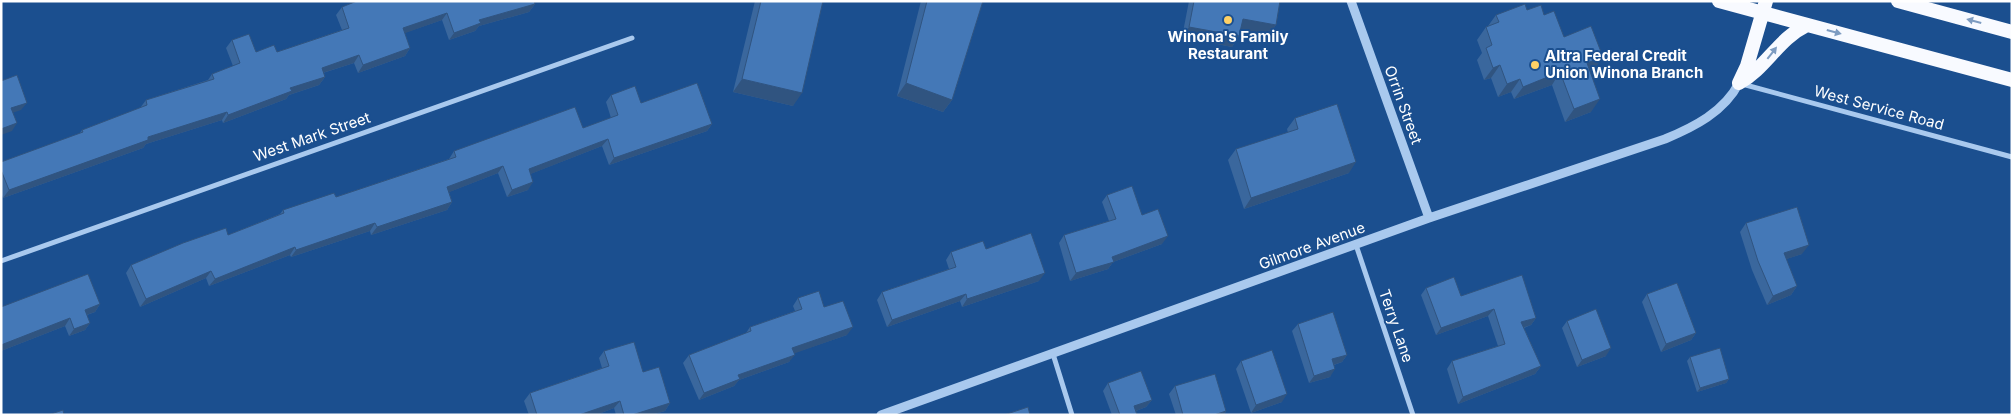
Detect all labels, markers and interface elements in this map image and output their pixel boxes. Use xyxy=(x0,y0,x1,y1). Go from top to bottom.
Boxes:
marker: Winona's Family Restaurant xyxy=(1222,14,1234,26)
one-way arrow xyxy=(1966,17,1981,25)
place label: Winona's Family Restaurant xyxy=(1167,27,1289,63)
one-way arrow xyxy=(1827,28,1842,36)
place label: Altra Federal Credit Union Winona Branch xyxy=(1545,46,1703,82)
one-way arrow xyxy=(1767,47,1778,60)
marker: Altra Federal Credit Union Winona Branch xyxy=(1529,59,1541,71)
street label: Orrin Street xyxy=(1380,63,1426,147)
street label: West Service Road xyxy=(1812,81,1946,134)
street label: West Mark Street xyxy=(251,108,373,165)
street label: Gilmore Avenue xyxy=(1256,218,1368,274)
street label: Terry Lane xyxy=(1375,287,1418,365)

